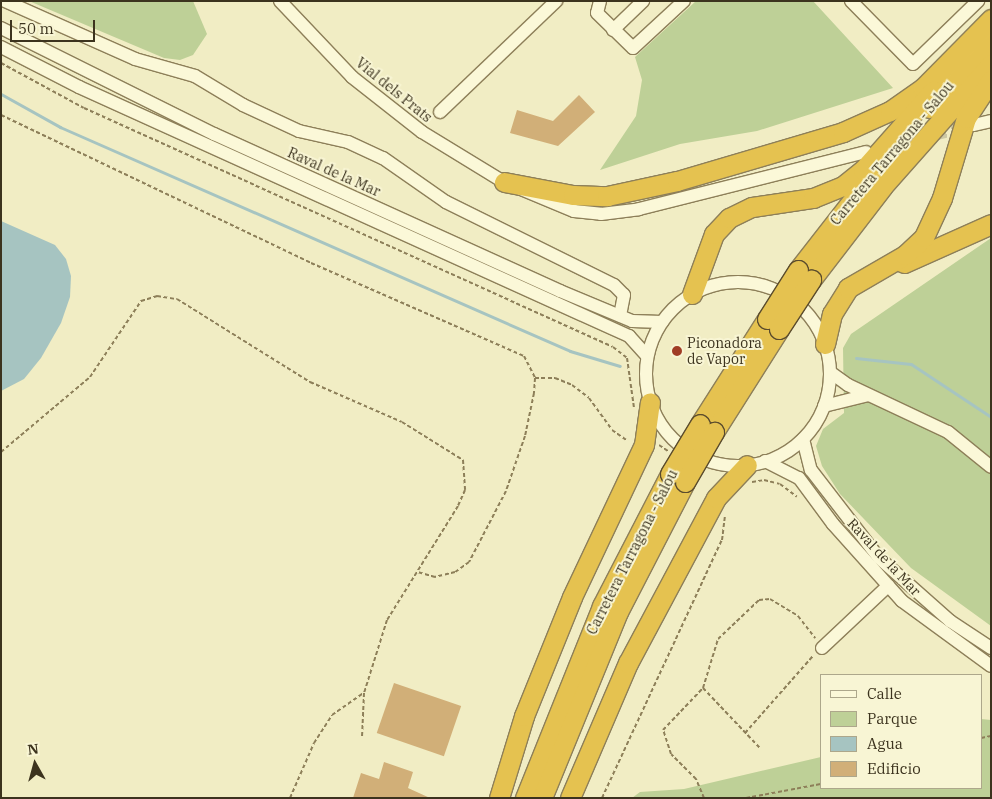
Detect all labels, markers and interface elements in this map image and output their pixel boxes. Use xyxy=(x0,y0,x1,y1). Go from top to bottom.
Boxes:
scale bar xyxy=(12,10,98,42)
text: 50 m xyxy=(18,19,54,38)
street label: Vial dels Prats xyxy=(353,54,435,126)
street label: Carretera Tarragona - Salou xyxy=(827,78,957,228)
street label: Raval de la Mar xyxy=(285,144,383,200)
place label: Piconadora de Vapor xyxy=(687,335,762,368)
marker: Piconadora de Vapor xyxy=(671,345,683,357)
street label: Carretera Tarragona - Salou xyxy=(583,467,681,637)
street label: Raval de la Mar xyxy=(844,515,924,599)
legend xyxy=(820,674,982,789)
text: Calle xyxy=(867,684,902,703)
text: Parque xyxy=(867,709,917,728)
text: Agua xyxy=(867,734,903,753)
north arrow xyxy=(10,739,60,789)
text: N xyxy=(27,740,40,759)
text: Edificio xyxy=(867,759,921,778)

